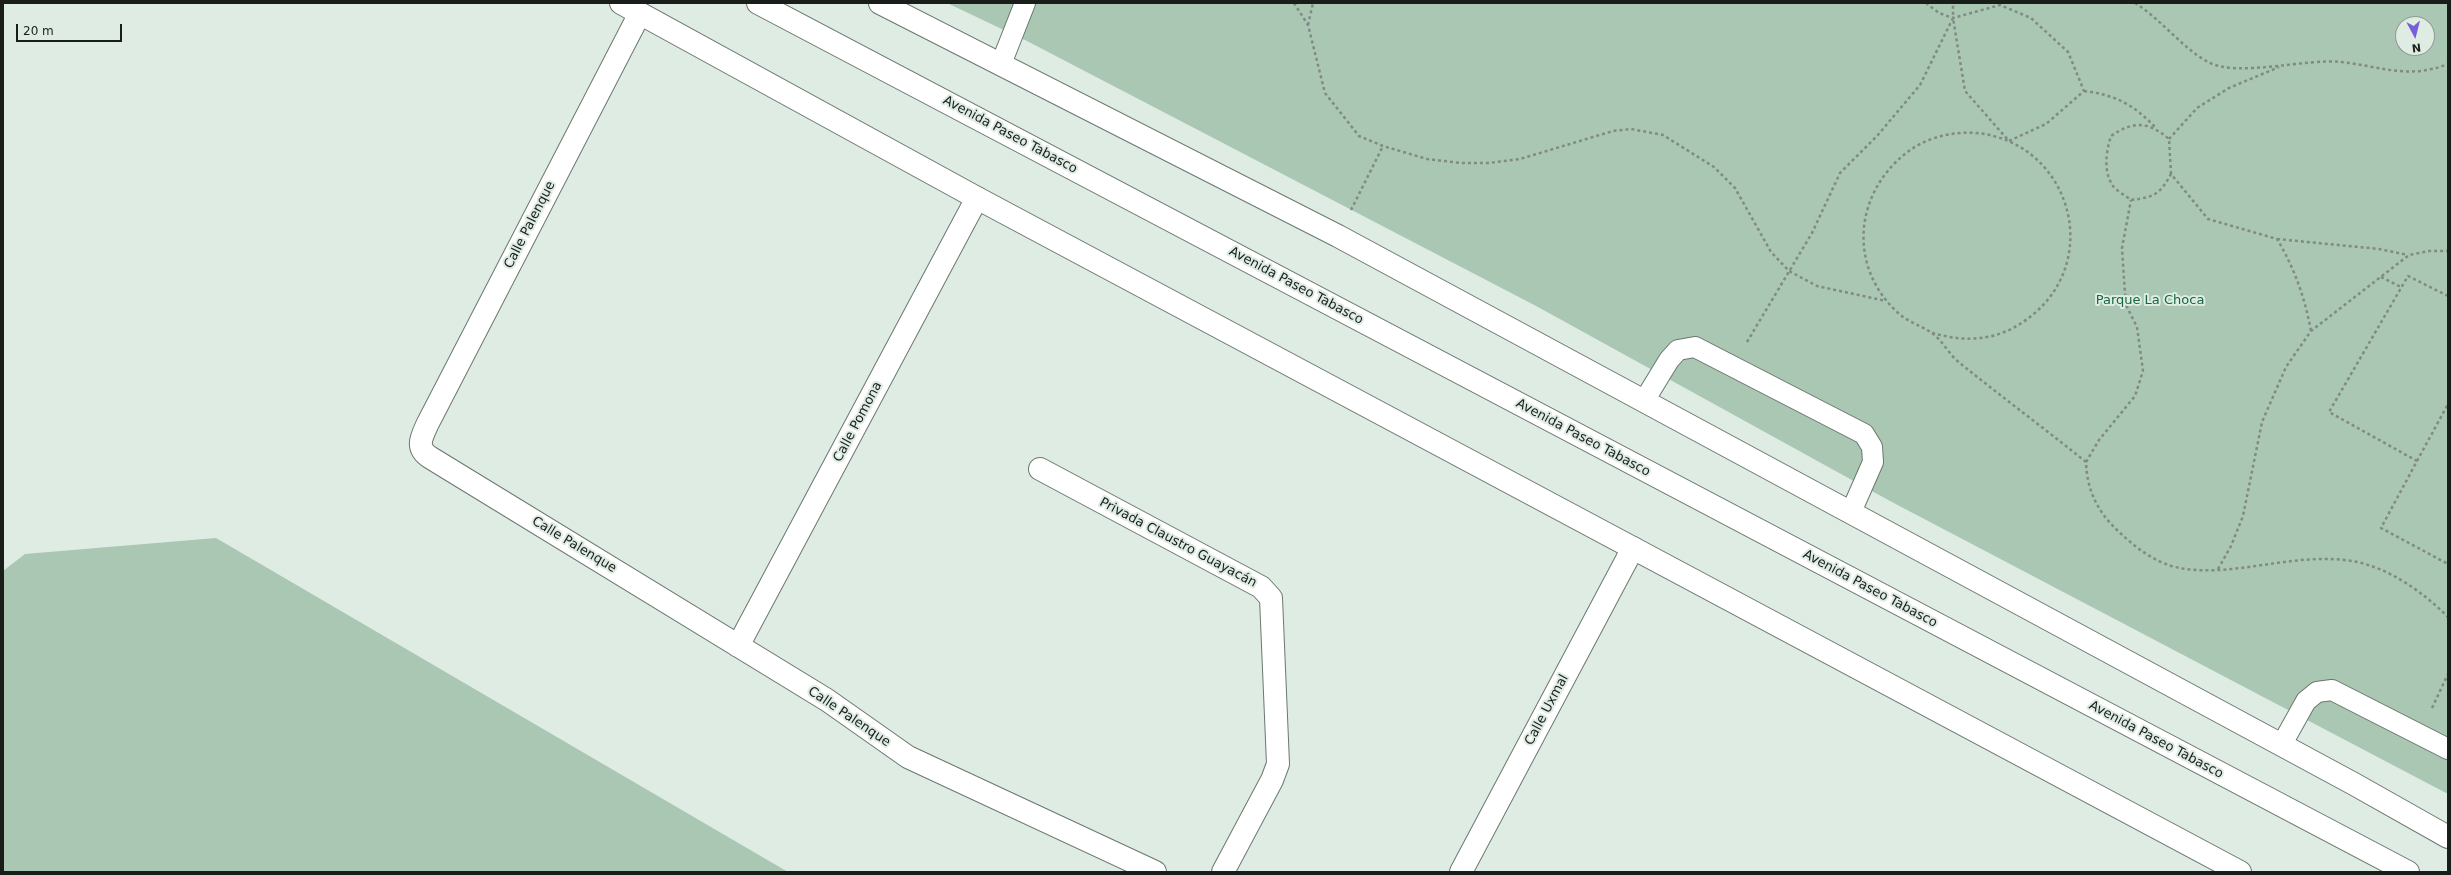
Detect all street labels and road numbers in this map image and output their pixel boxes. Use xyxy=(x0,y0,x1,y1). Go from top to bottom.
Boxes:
street label: Avenida Paseo Tabasco xyxy=(940,93,1080,177)
street label: Calle Palenque xyxy=(501,179,559,271)
street label: Avenida Paseo Tabasco xyxy=(1226,244,1366,328)
street label: Calle Pomona xyxy=(830,379,886,465)
street label: Avenida Paseo Tabasco xyxy=(1513,396,1653,480)
street label: Privada Claustro Guayacán xyxy=(1097,495,1259,591)
street label: Calle Palenque xyxy=(529,514,619,576)
street label: Avenida Paseo Tabasco xyxy=(1800,547,1940,631)
street label: Calle Uxmal xyxy=(1522,672,1572,748)
street label: Calle Palenque xyxy=(805,684,893,750)
street label: Avenida Paseo Tabasco xyxy=(2086,698,2226,782)

